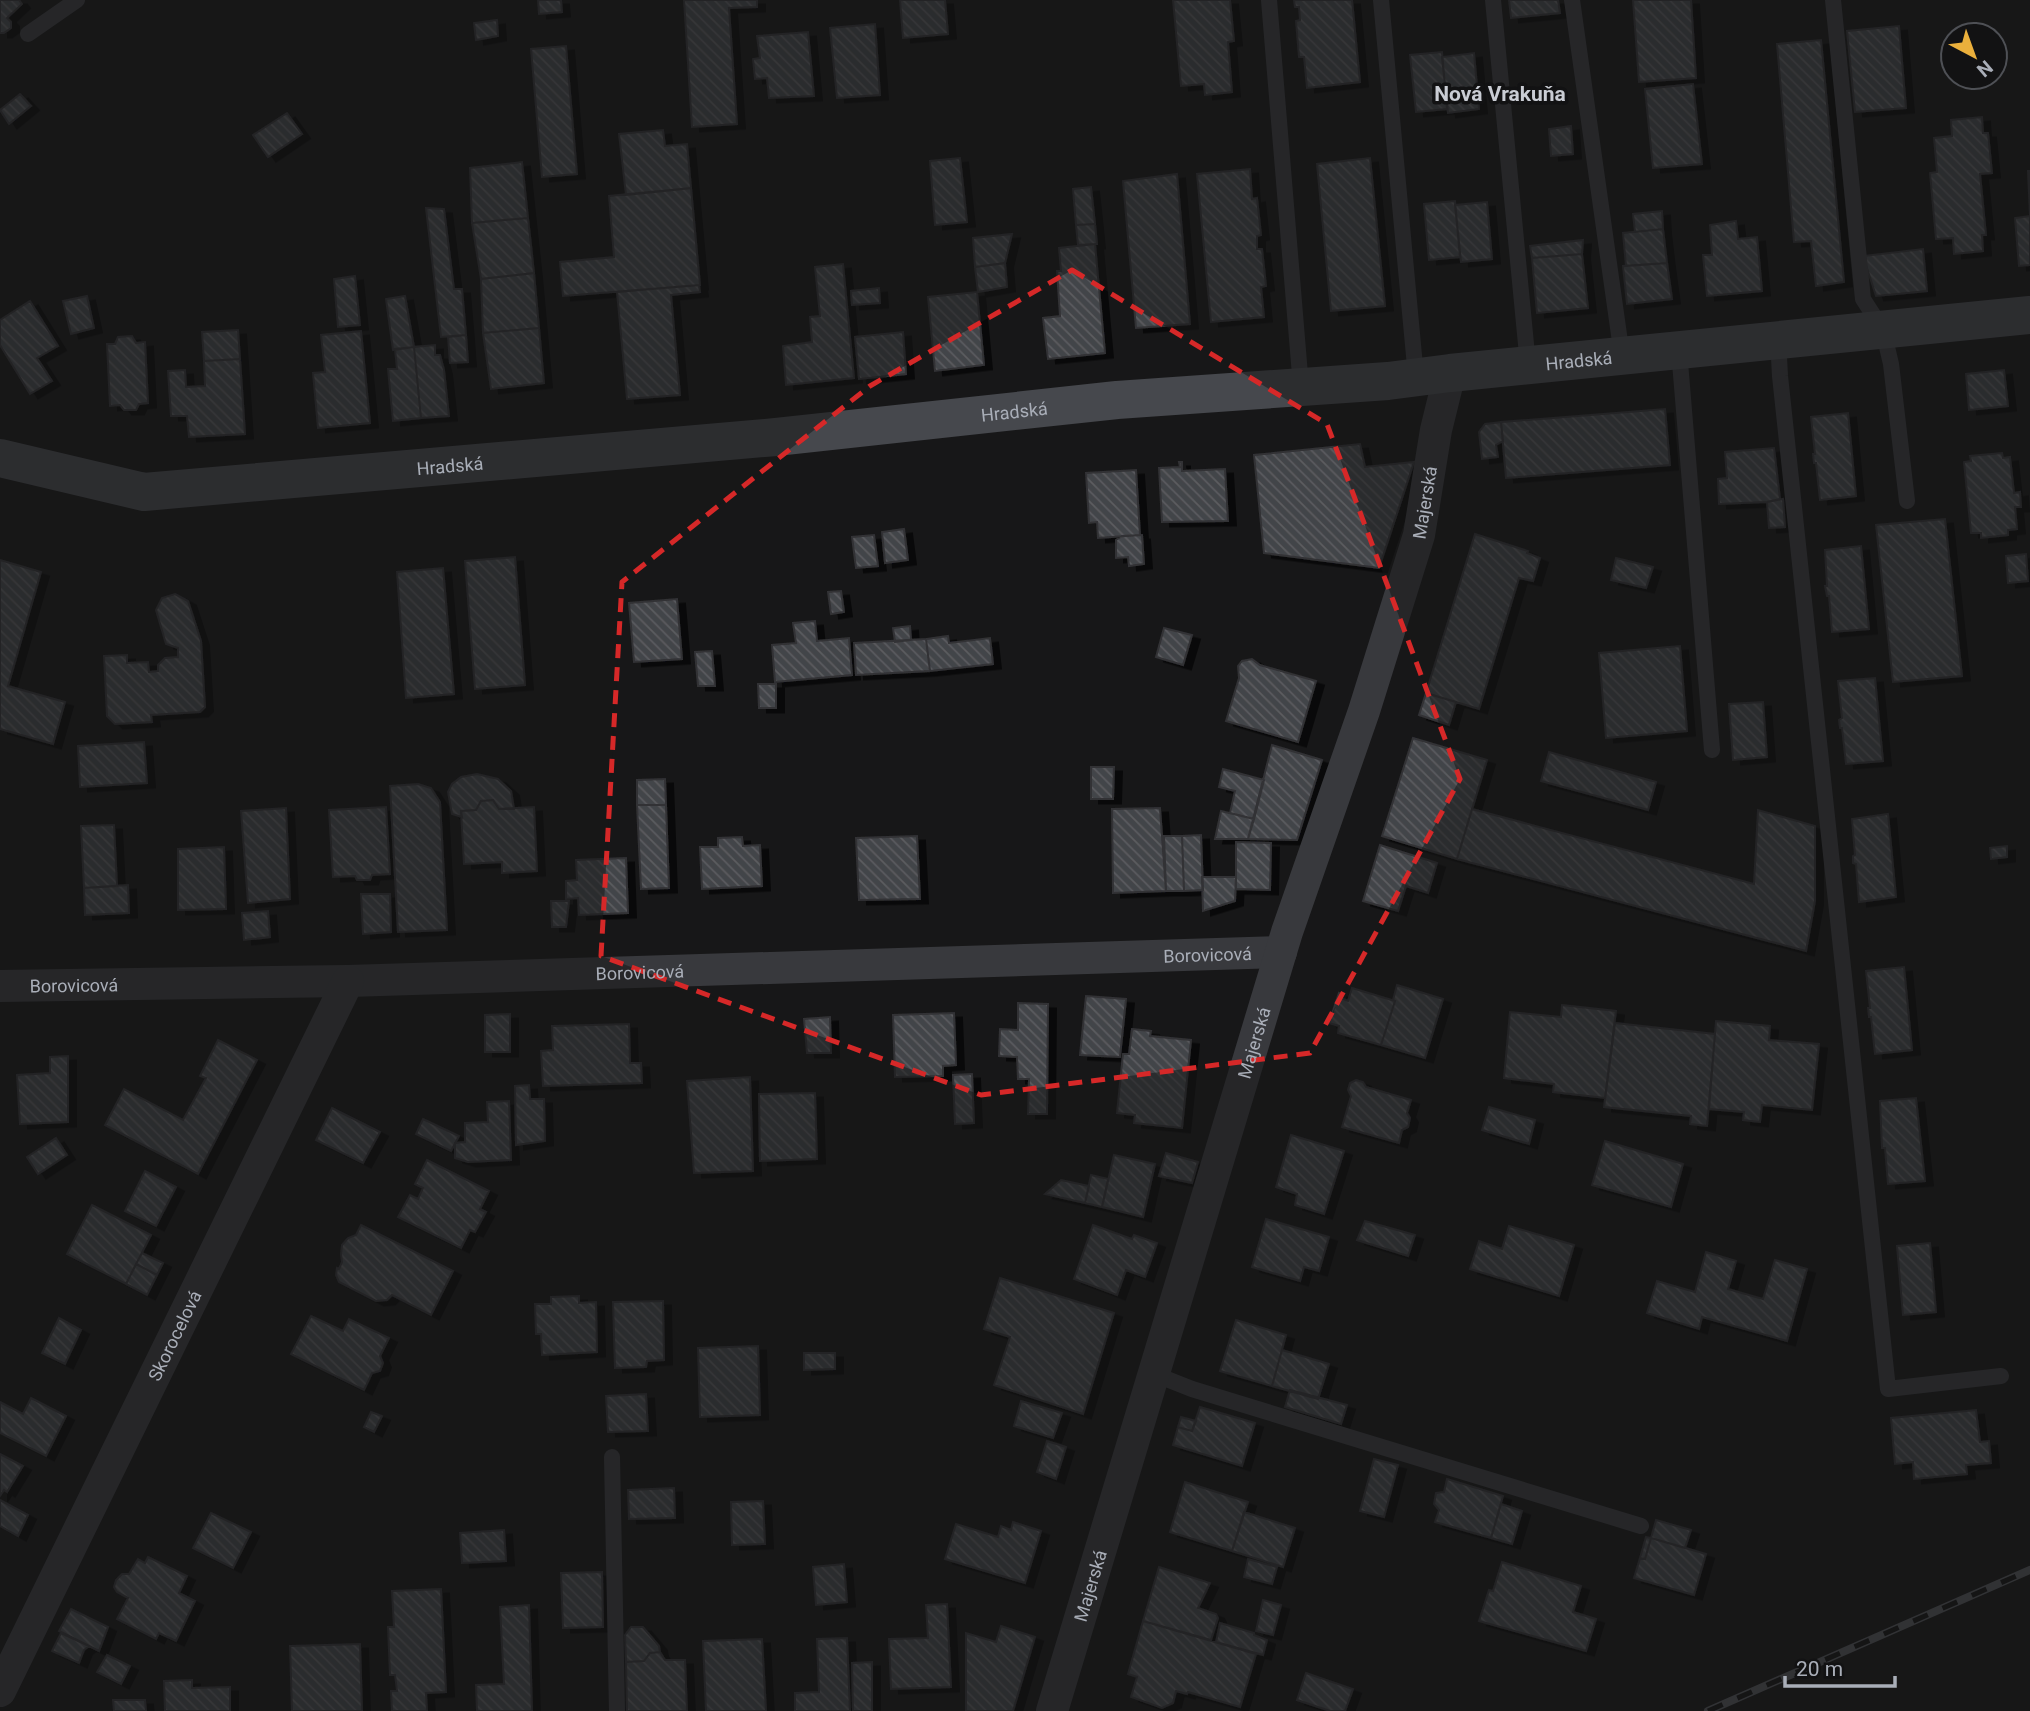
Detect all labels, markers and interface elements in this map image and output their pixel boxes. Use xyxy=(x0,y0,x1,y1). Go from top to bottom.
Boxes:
north arrow xyxy=(1939,21,2009,91)
text: N xyxy=(1972,55,1997,82)
district label: Nová Vrakuňa xyxy=(1434,82,1566,106)
street label: Hradská xyxy=(1545,346,1613,374)
street label: Hradská xyxy=(980,397,1049,425)
street label: Hradská xyxy=(416,452,484,479)
street label: Majerská xyxy=(1408,464,1441,541)
street label: Borovicová xyxy=(1163,942,1252,966)
street label: Borovicová xyxy=(595,960,684,984)
street label: Borovicová xyxy=(30,974,118,996)
street label: Majerská xyxy=(1233,1004,1274,1081)
street label: Skorocelová xyxy=(143,1287,205,1384)
street label: Majerská xyxy=(1069,1547,1111,1624)
scale bar xyxy=(1785,1644,1895,1688)
text: 20 m xyxy=(1796,1657,1843,1681)

